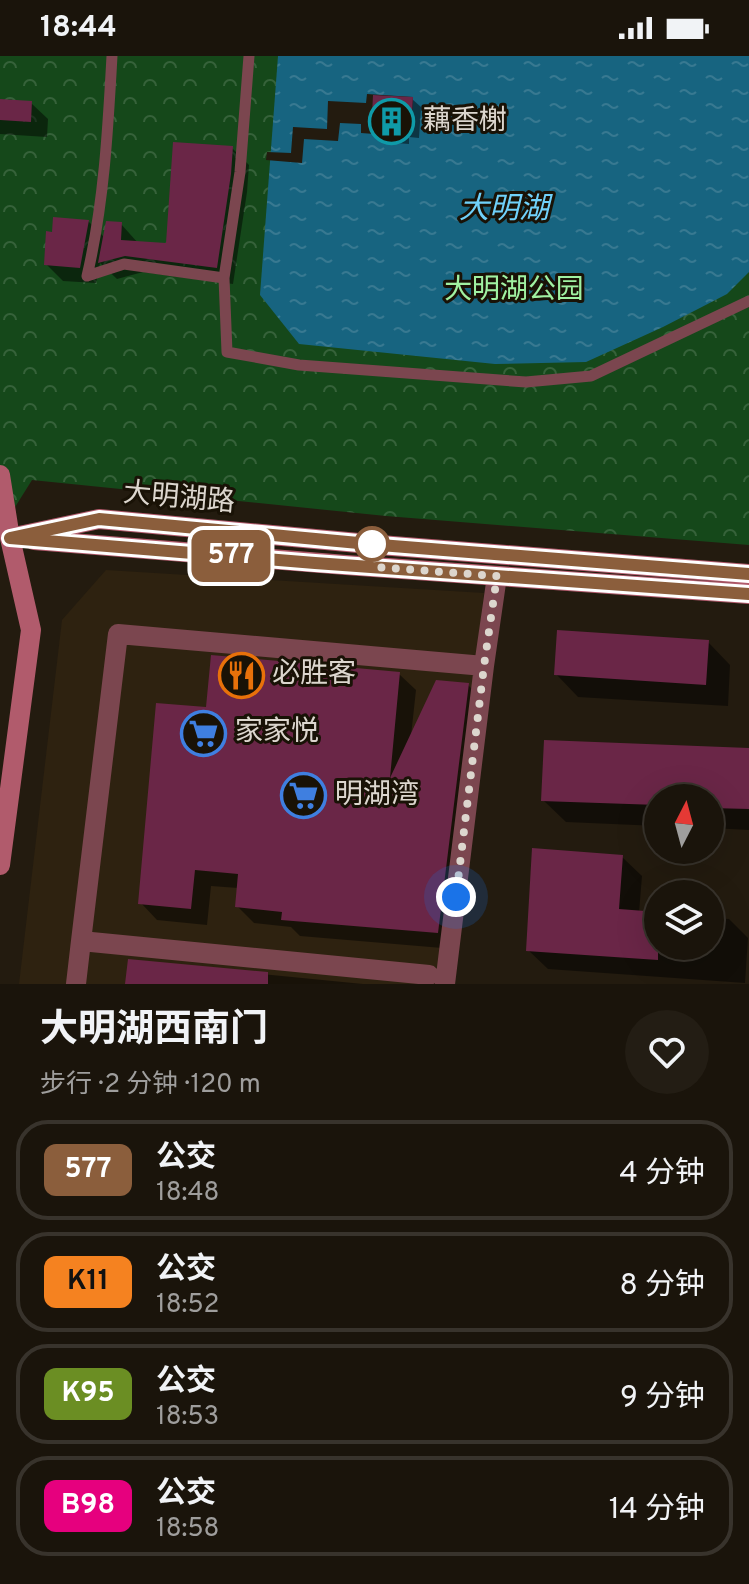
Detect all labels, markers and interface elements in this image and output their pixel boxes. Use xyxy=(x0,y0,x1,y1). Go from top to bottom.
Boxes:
text: 18:44 xyxy=(40,10,117,47)
building icon: 藕香榭 xyxy=(368,98,416,146)
place label: 藕香榭 xyxy=(423,104,507,140)
water label: 大明湖 xyxy=(459,192,553,229)
park label: 大明湖公园 xyxy=(444,273,584,309)
street label: 大明湖路 xyxy=(122,476,236,522)
unlabelled marker xyxy=(355,527,389,561)
line badge: 577 xyxy=(185,530,277,582)
text: 577 xyxy=(207,538,255,574)
restaurant icon: 必胜客 xyxy=(217,651,265,699)
place label: 必胜客 xyxy=(272,657,356,693)
supermarket icon: 家家悦 xyxy=(180,709,228,757)
place label: 家家悦 xyxy=(235,715,319,751)
supermarket icon: 明湖湾 xyxy=(280,772,328,820)
place label: 明湖湾 xyxy=(335,778,419,814)
north arrow xyxy=(644,784,724,864)
map controls xyxy=(644,784,724,960)
your location xyxy=(436,877,476,917)
button: layers xyxy=(644,880,724,960)
text: 大明湖西南门 xyxy=(40,1007,268,1056)
button: heart xyxy=(625,1010,709,1094)
text: 步行 · 2 分钟 · 120 m xyxy=(40,1069,261,1102)
text: 公交 xyxy=(156,1140,216,1177)
text: 577 xyxy=(64,1152,112,1188)
text: 4 分钟 xyxy=(619,1156,705,1193)
text: 18:48 xyxy=(156,1177,219,1210)
text: 公交 xyxy=(156,1252,216,1289)
text: K11 xyxy=(67,1264,109,1300)
text: 8 分钟 xyxy=(620,1268,705,1305)
text: 18:52 xyxy=(156,1289,219,1322)
text: 公交 xyxy=(156,1364,216,1401)
text: K95 xyxy=(61,1376,115,1412)
text: 9 分钟 xyxy=(620,1380,705,1417)
text: 18:53 xyxy=(156,1401,219,1434)
text: 公交 xyxy=(156,1476,216,1513)
text: B98 xyxy=(61,1488,115,1524)
text: 14 分钟 xyxy=(609,1492,705,1529)
text: 18:58 xyxy=(156,1513,219,1546)

